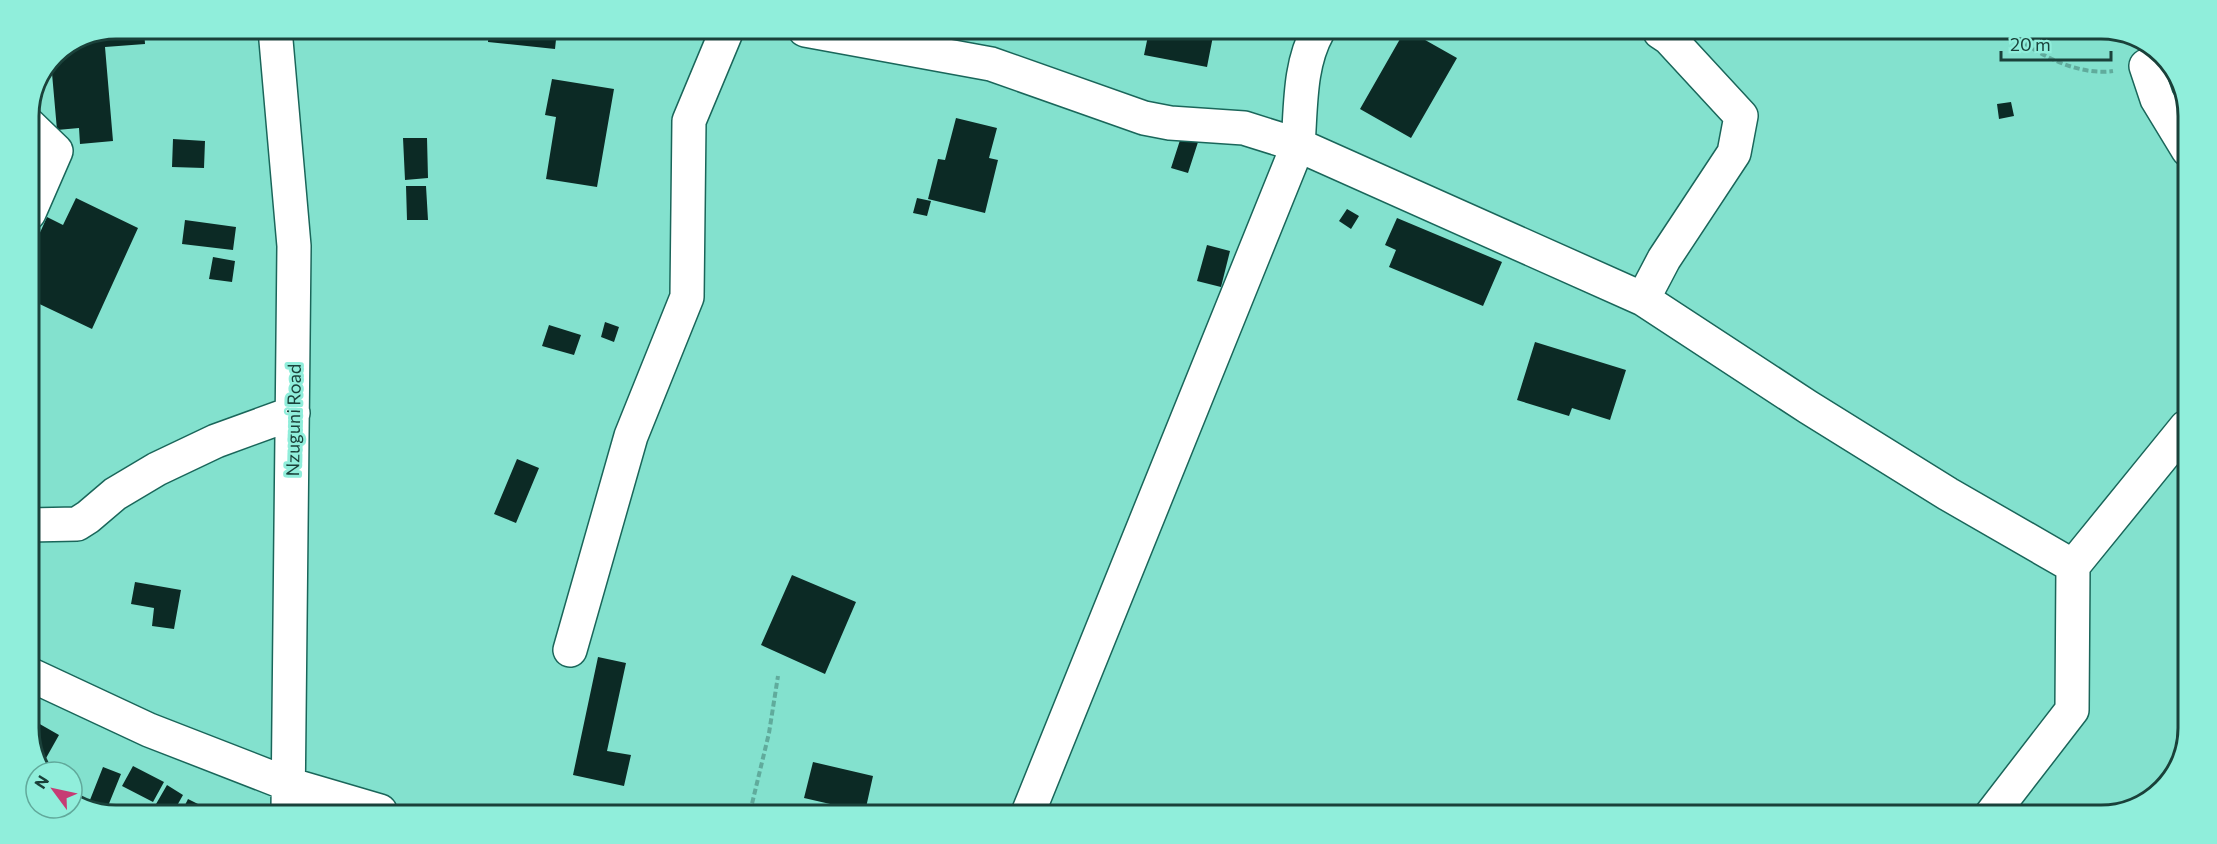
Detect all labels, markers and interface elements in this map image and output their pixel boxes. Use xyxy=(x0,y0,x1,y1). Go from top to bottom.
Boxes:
scale bar xyxy=(2001,24,2110,62)
text: 20 m xyxy=(2010,33,2051,55)
street label: Nzuguni Road xyxy=(281,363,305,477)
north arrow xyxy=(24,760,84,820)
text: N xyxy=(30,771,52,792)

